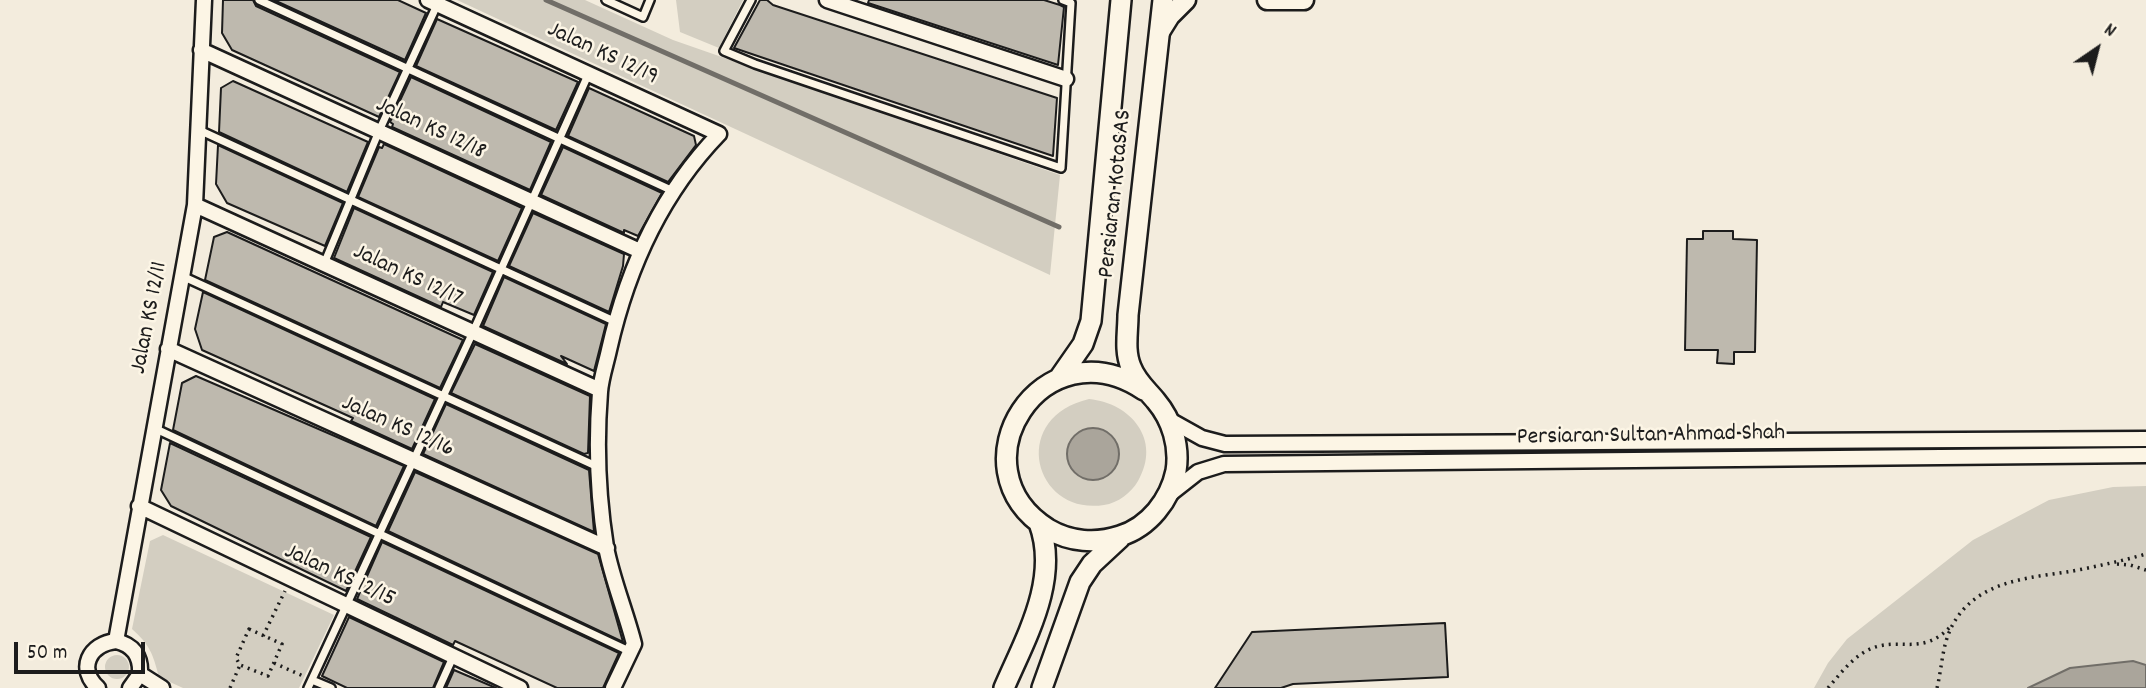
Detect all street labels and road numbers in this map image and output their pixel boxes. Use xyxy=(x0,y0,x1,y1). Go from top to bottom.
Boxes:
street label: Jalan KS 12/19 xyxy=(542,17,662,93)
street label: Jalan KS 12/18 xyxy=(370,92,490,168)
street label: Persiaran KotaSAS xyxy=(1094,108,1140,280)
street label: Jalan KS 12/17 xyxy=(348,239,466,315)
street label: Jalan KS 12/11 xyxy=(126,259,176,377)
street label: Jalan KS 12/16 xyxy=(336,390,458,466)
street label: Persiaran Sultan Ahmad Shah xyxy=(1516,420,1786,454)
street label: Jalan KS 12/15 xyxy=(279,539,399,615)

